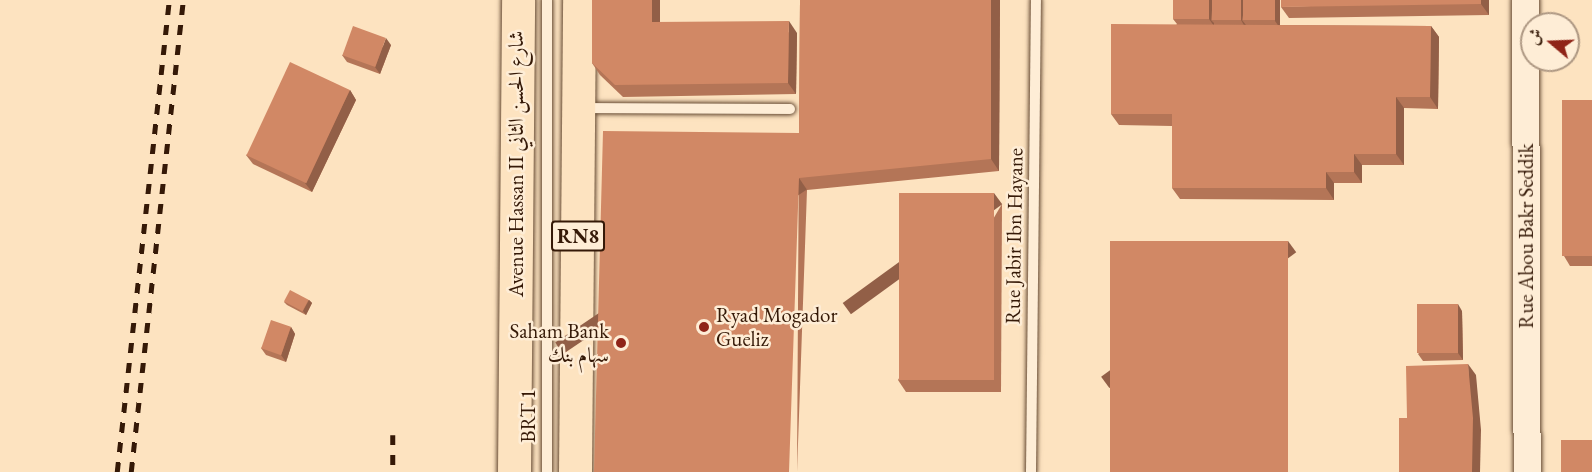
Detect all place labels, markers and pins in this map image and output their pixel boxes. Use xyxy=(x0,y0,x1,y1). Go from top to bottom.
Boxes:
place label: Ryad Mogador Gueliz xyxy=(716,302,838,352)
place label: Saham Bank سهام بنك xyxy=(509,318,609,368)
marker: Ryad Mogador Gueliz xyxy=(697,320,711,334)
marker: Saham Bank سهام بنك xyxy=(614,336,628,350)

